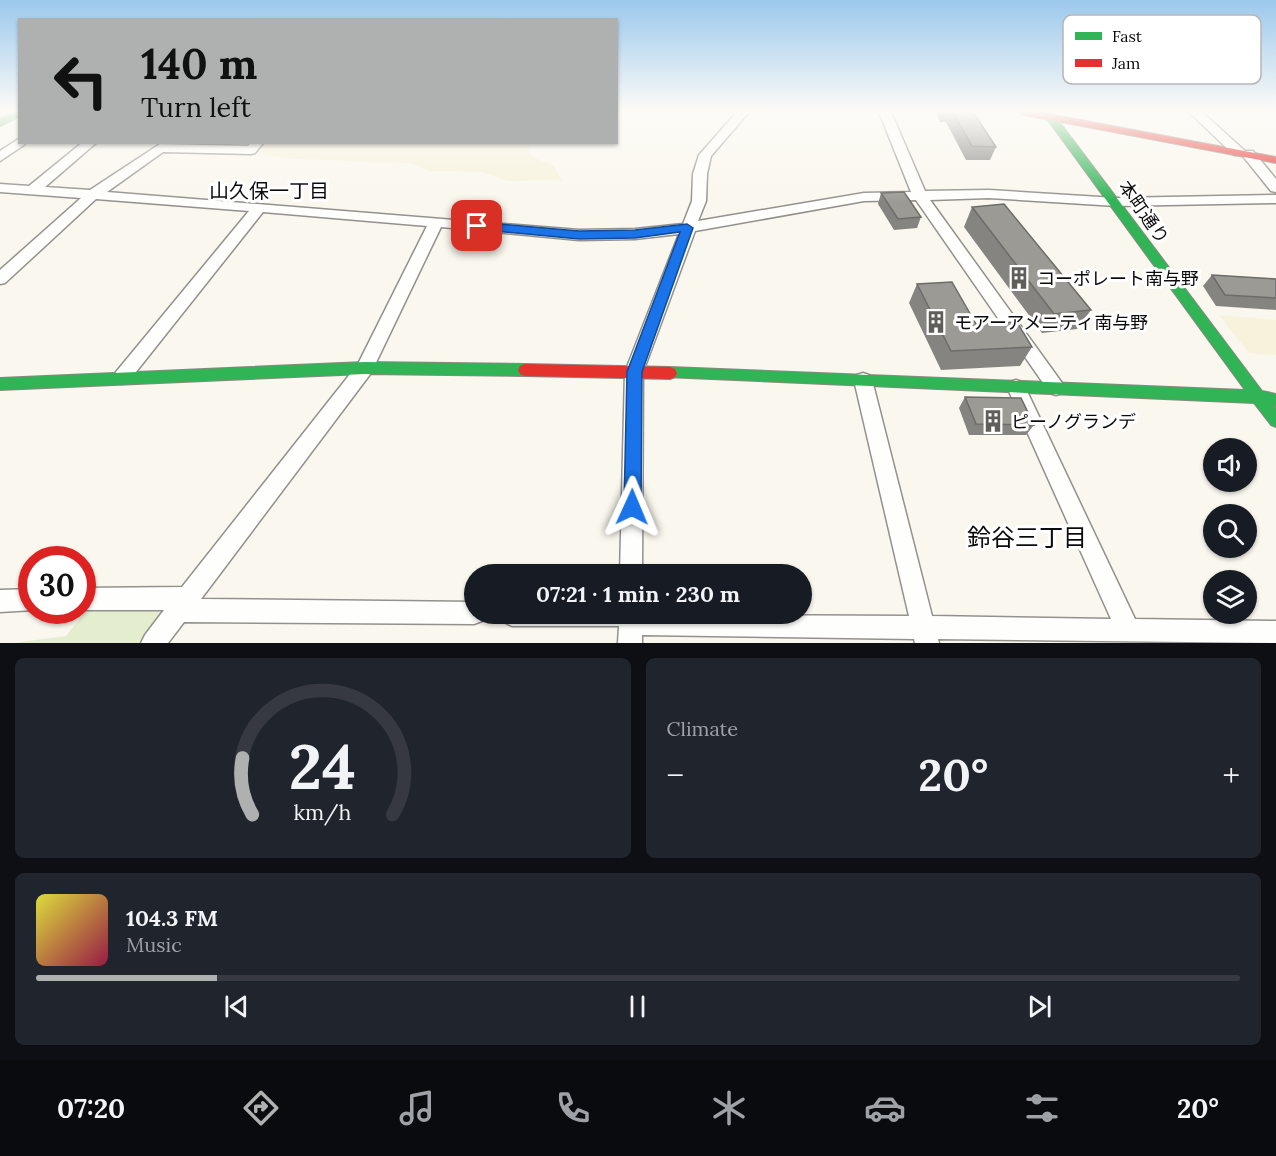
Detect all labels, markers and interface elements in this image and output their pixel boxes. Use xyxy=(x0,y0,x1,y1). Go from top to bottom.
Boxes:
legend xyxy=(1063,15,1261,84)
text: Fast xyxy=(1112,26,1143,46)
text: 140 m xyxy=(141,37,257,91)
icon: left xyxy=(42,42,120,120)
text: Jam xyxy=(1111,53,1140,73)
text: Turn left xyxy=(141,90,251,124)
street label: 本町通り xyxy=(1114,176,1174,248)
district label: 山久保一丁目 xyxy=(209,178,329,203)
pin xyxy=(451,200,502,251)
icon: arrive xyxy=(460,209,493,242)
building icon: コーポレート南与野 xyxy=(1006,265,1032,291)
place label: コーポレート南与野 xyxy=(1037,267,1199,290)
building icon: モアーアメニティ南与野 xyxy=(923,309,949,335)
place label: モアーアメニティ南与野 xyxy=(954,311,1148,334)
building icon: ピーノグランデ xyxy=(980,408,1006,434)
place label: ピーノグランデ xyxy=(1011,410,1136,433)
map controls xyxy=(1203,438,1257,624)
button: sound xyxy=(1203,438,1257,492)
position arrow xyxy=(600,475,664,539)
button: search xyxy=(1203,504,1257,558)
district label: 鈴谷三丁目 xyxy=(967,522,1087,553)
speed limit sign: 30 xyxy=(18,546,96,624)
button: layers xyxy=(1203,570,1257,624)
text: 07:21 · 1 min · 230 m xyxy=(536,580,740,608)
text: Climate xyxy=(667,716,738,741)
text: 24 xyxy=(289,726,356,806)
text: 20° xyxy=(918,746,988,803)
text: − xyxy=(667,754,684,796)
text: + xyxy=(1222,754,1240,796)
text: km/h xyxy=(294,798,352,826)
text: 104.3 FM xyxy=(126,904,218,932)
text: Music xyxy=(126,932,182,957)
icon: previous xyxy=(220,990,253,1023)
icon: pause xyxy=(621,990,654,1023)
icon: next xyxy=(1023,990,1056,1023)
icon: directions xyxy=(240,1087,282,1129)
icon: music xyxy=(396,1087,438,1129)
icon: phone xyxy=(552,1087,594,1129)
icon: climate xyxy=(708,1087,750,1129)
icon: car xyxy=(864,1087,906,1129)
icon: filters xyxy=(1021,1087,1063,1129)
text: 07:20 xyxy=(57,1091,125,1125)
text: 20° xyxy=(1177,1091,1219,1125)

